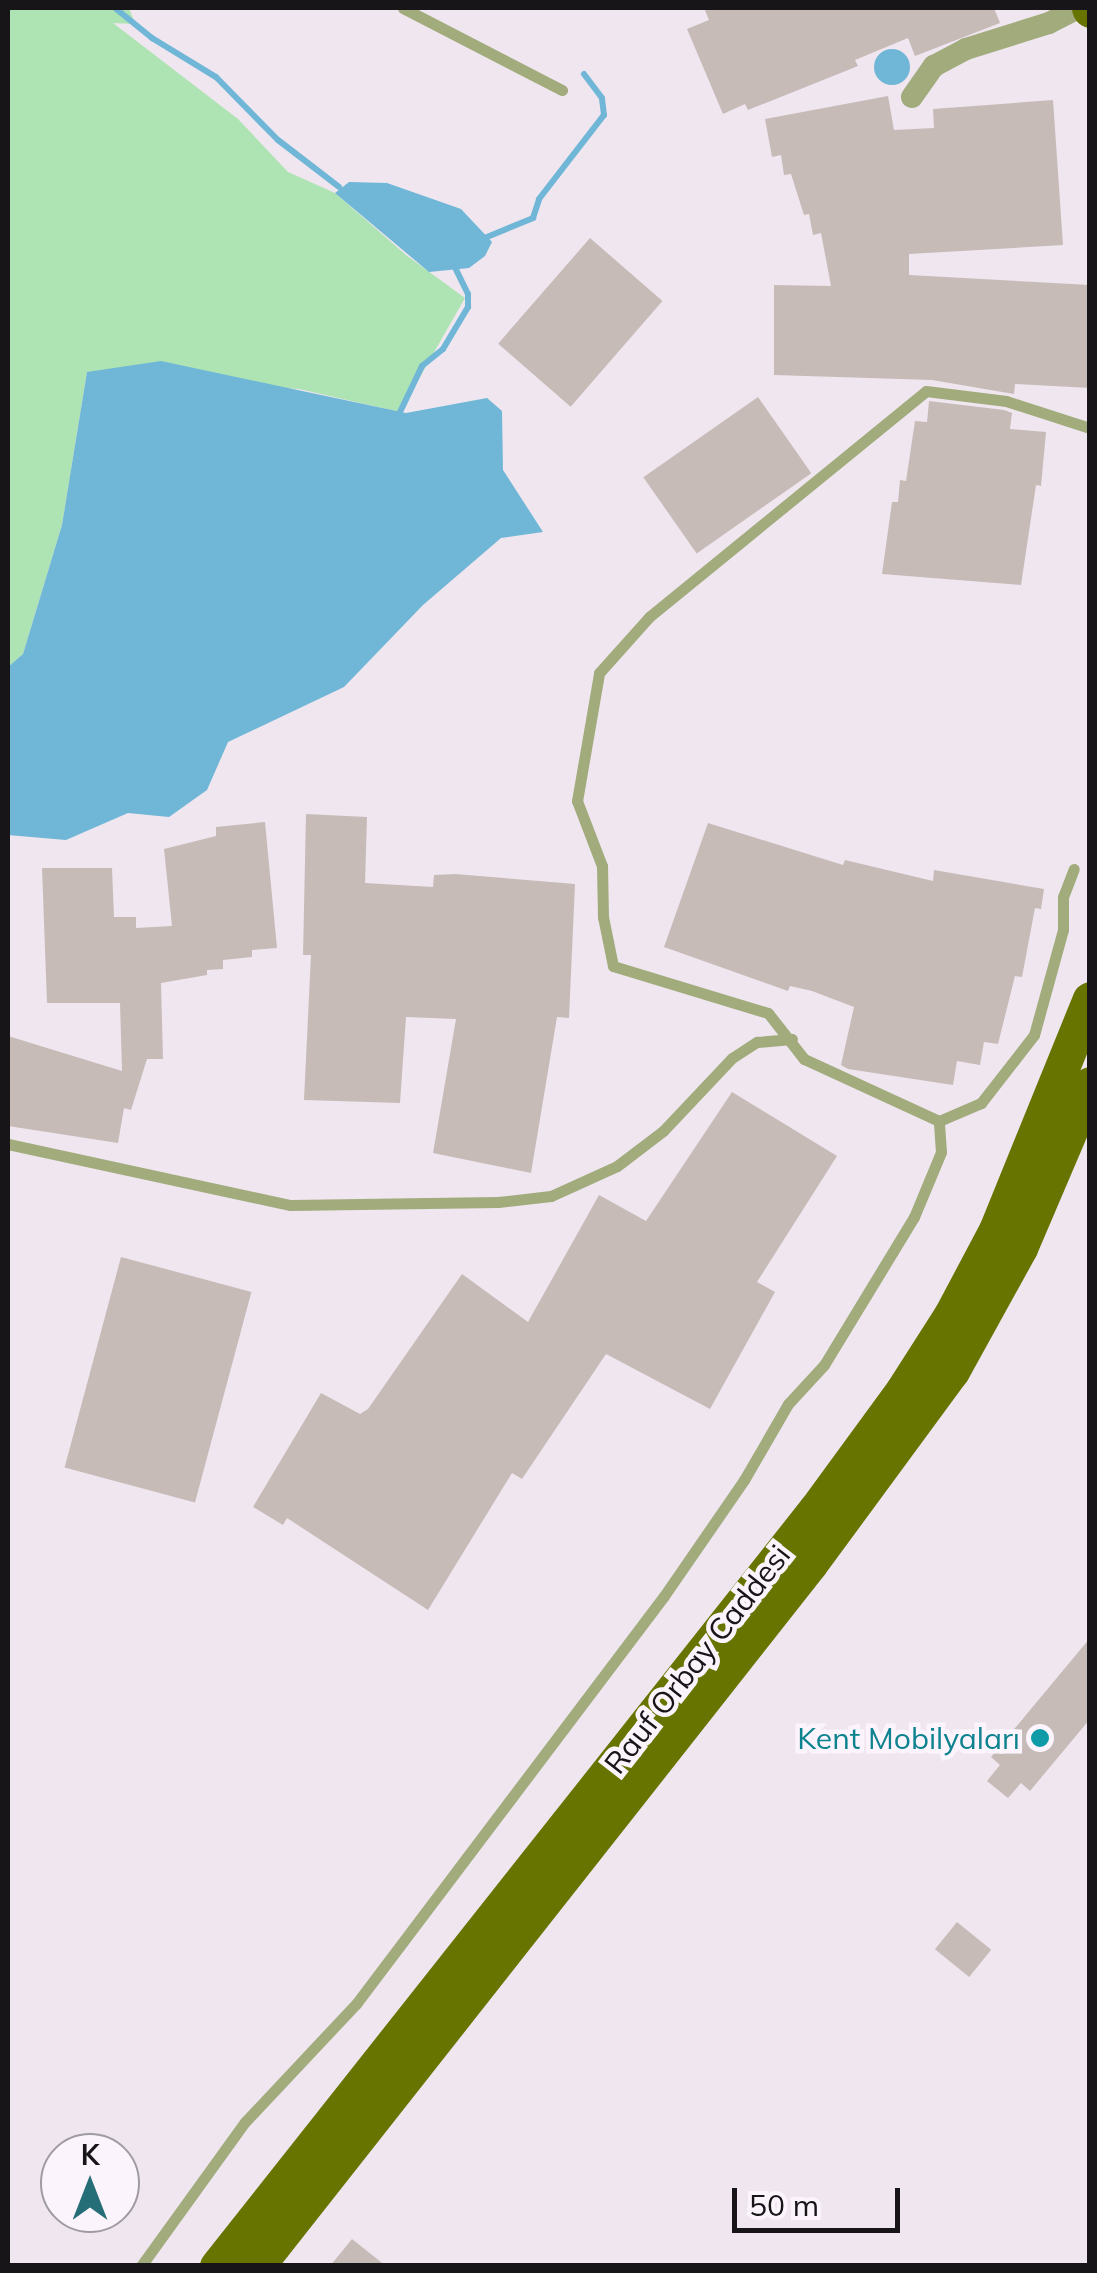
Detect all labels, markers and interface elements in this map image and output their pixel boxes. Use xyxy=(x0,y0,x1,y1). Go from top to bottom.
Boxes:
street label: Rauf Orbay Caddesi xyxy=(597,1538,797,1780)
place label: Kent Mobilyaları xyxy=(797,1720,1020,1756)
marker: Kent Mobilyaları xyxy=(1029,1727,1051,1749)
north arrow xyxy=(40,2133,140,2233)
text: K xyxy=(81,2137,99,2172)
scale bar xyxy=(737,2168,904,2230)
text: 50 m xyxy=(749,2186,819,2224)

